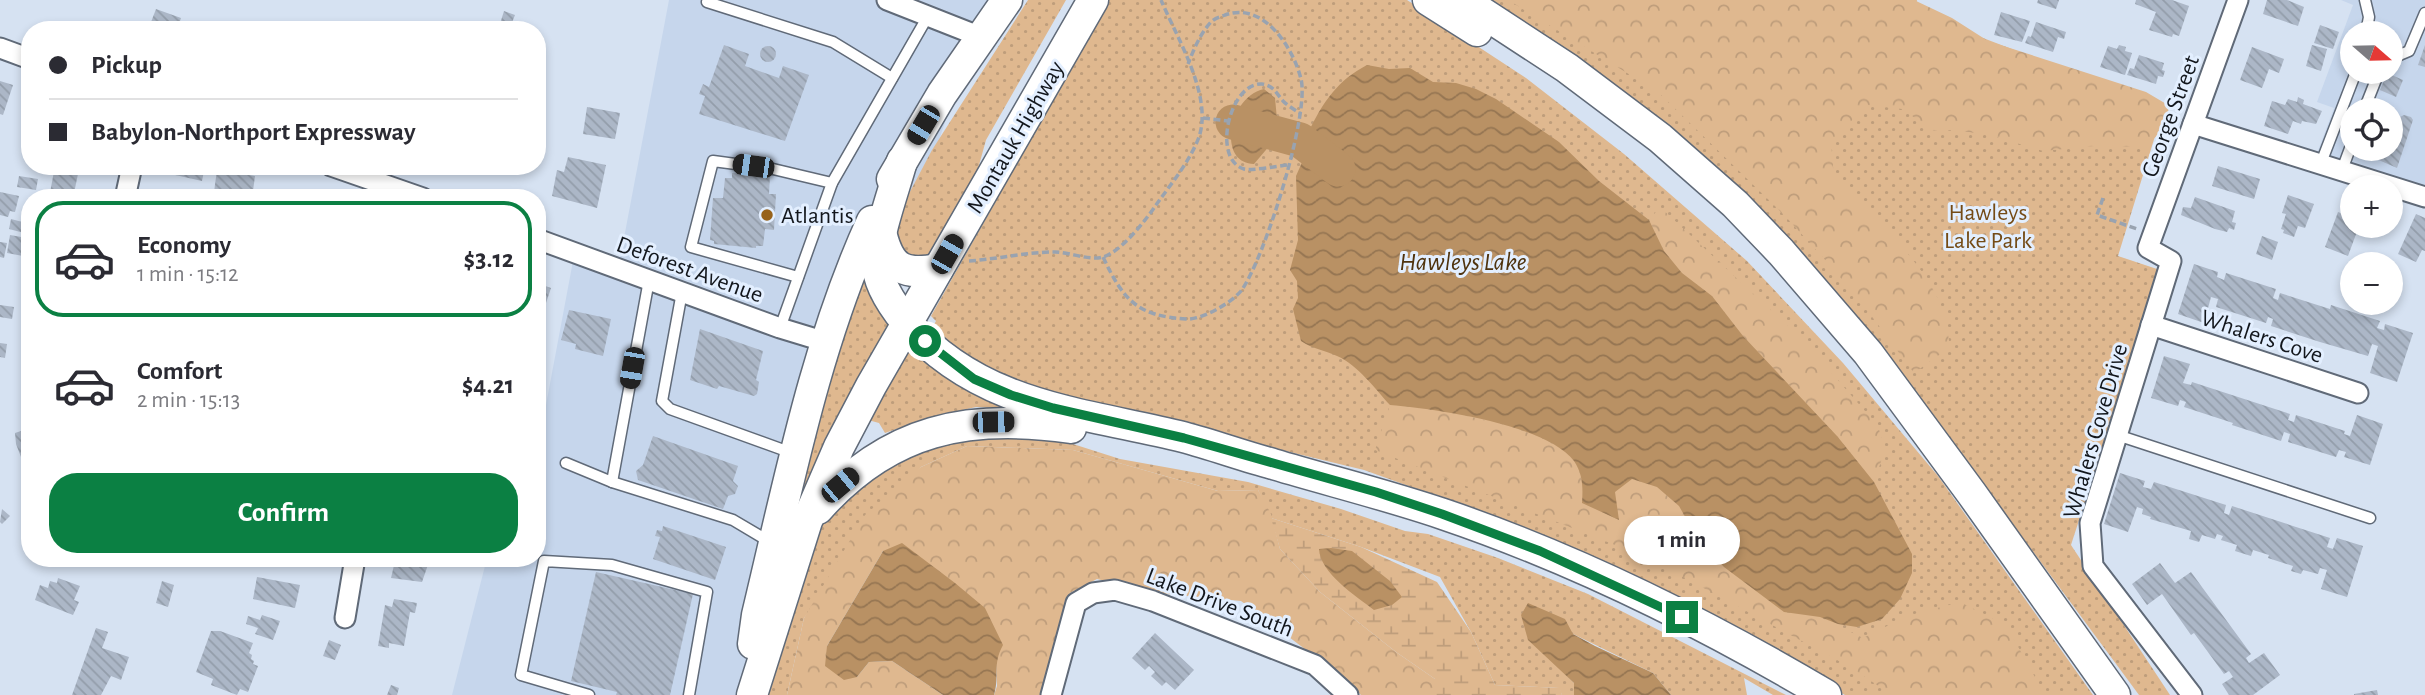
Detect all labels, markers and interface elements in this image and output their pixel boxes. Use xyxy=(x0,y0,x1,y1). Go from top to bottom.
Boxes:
north arrow xyxy=(2340,21,2403,84)
map controls xyxy=(2340,21,2403,315)
text: Pickup xyxy=(91,52,162,78)
street label: George Street xyxy=(2138,52,2204,180)
street label: Montauk Highway xyxy=(963,57,1069,218)
button: locate xyxy=(2340,98,2403,161)
car xyxy=(904,102,943,148)
text: Babylon-Northport Expressway xyxy=(91,119,416,145)
car xyxy=(731,153,776,179)
button: + xyxy=(2340,175,2403,238)
park label: Hawleys Lake Park xyxy=(1944,201,2032,253)
place label: Atlantis xyxy=(781,204,854,228)
marker: Atlantis xyxy=(759,207,775,223)
icon: car xyxy=(53,228,116,291)
car xyxy=(928,231,967,277)
text: Economy xyxy=(137,232,231,258)
street label: Deforest Avenue xyxy=(613,232,766,308)
text: $3.12 xyxy=(464,246,514,272)
water label: Hawleys Lake xyxy=(1399,249,1527,275)
button: − xyxy=(2340,252,2403,315)
text: 1 min · 15:12 xyxy=(137,263,239,286)
street label: Whalers Cove xyxy=(2198,306,2326,368)
route start xyxy=(909,325,941,357)
street label: Whalers Cove Drive xyxy=(2060,341,2132,521)
car xyxy=(619,345,646,391)
icon: car xyxy=(53,354,116,417)
text: Comfort xyxy=(137,358,222,384)
text: $4.21 xyxy=(462,372,514,398)
text: 2 min · 15:13 xyxy=(137,389,240,412)
car xyxy=(972,411,1015,433)
car xyxy=(818,463,863,507)
button: Confirm xyxy=(49,473,518,553)
callout: 1 min xyxy=(1624,516,1740,564)
text: 1 min xyxy=(1658,529,1706,552)
street label: Lake Drive South xyxy=(1143,564,1297,642)
route end xyxy=(1666,601,1698,633)

